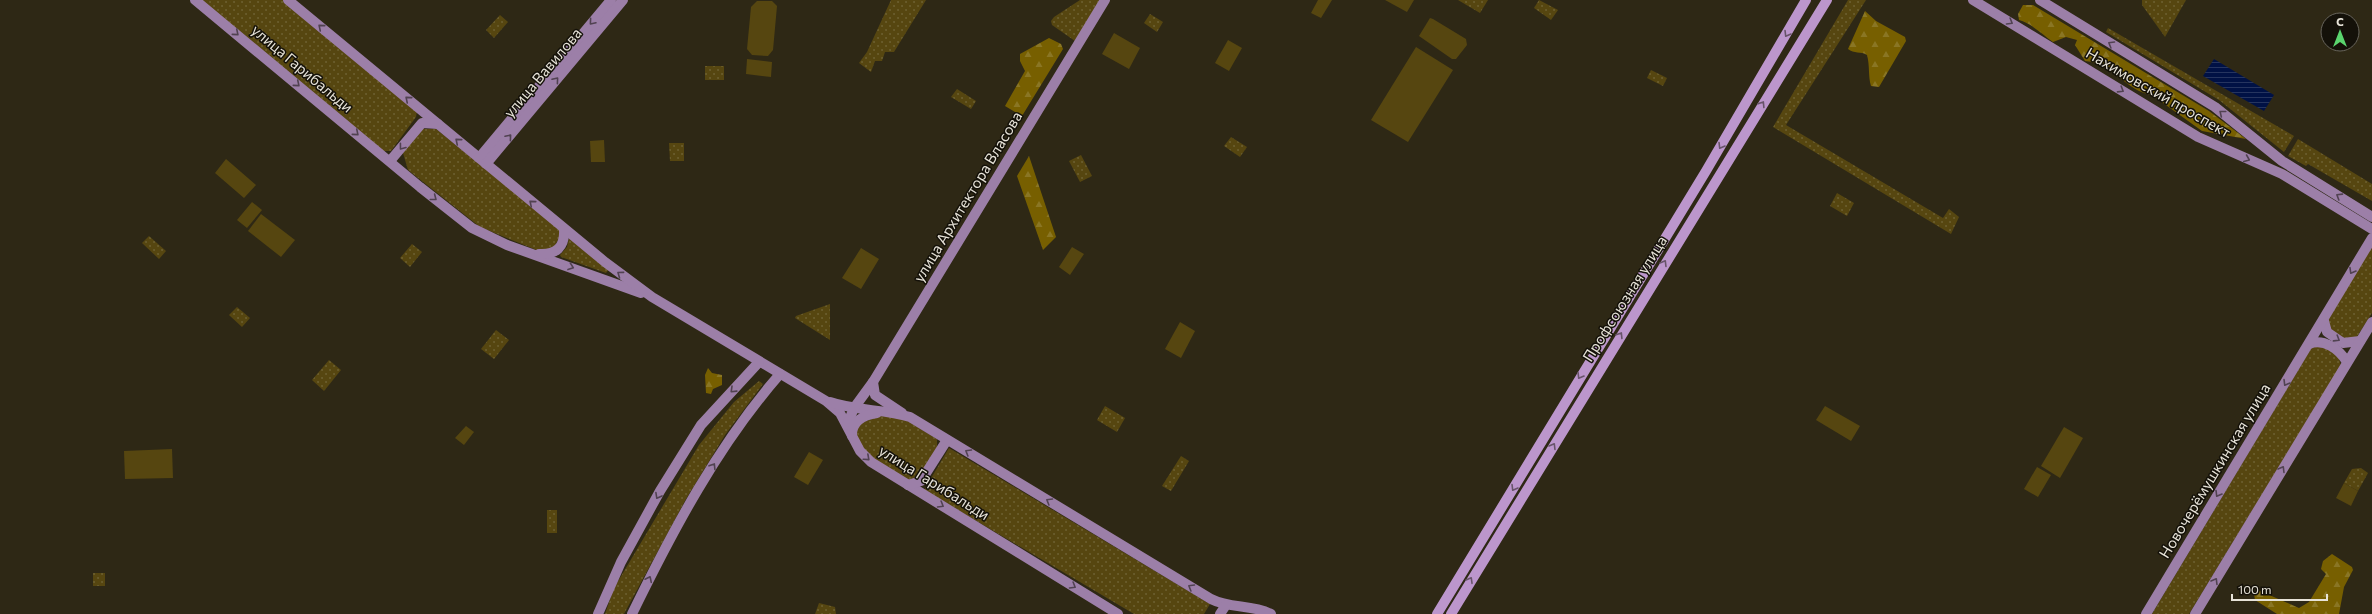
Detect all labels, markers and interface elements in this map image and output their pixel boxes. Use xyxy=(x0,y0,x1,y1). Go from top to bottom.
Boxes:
north arrow xyxy=(2320,12,2360,52)
text: С xyxy=(2336,15,2344,28)
one-way arrow xyxy=(590,17,597,25)
one-way arrow xyxy=(2006,18,2013,25)
street label: улица Гарибальди xyxy=(248,21,357,116)
street label: улица Вавилова xyxy=(500,24,585,121)
one-way arrow xyxy=(319,25,326,32)
one-way arrow xyxy=(231,29,238,36)
one-way arrow xyxy=(1784,30,1791,37)
one-way arrow xyxy=(2108,42,2115,49)
street label: Нахимовский проспект xyxy=(2083,43,2234,141)
one-way arrow xyxy=(552,77,559,85)
one-way arrow xyxy=(293,80,300,87)
one-way arrow xyxy=(2117,85,2124,93)
one-way arrow xyxy=(405,96,412,103)
one-way arrow xyxy=(1757,101,1765,108)
street label: улица Архитектора Власова xyxy=(909,108,1025,285)
one-way arrow xyxy=(2219,110,2226,117)
one-way arrow xyxy=(352,129,359,136)
one-way arrow xyxy=(504,135,511,142)
one-way arrow xyxy=(456,138,463,145)
one-way arrow xyxy=(400,142,407,149)
one-way arrow xyxy=(1718,142,1725,149)
one-way arrow xyxy=(2243,154,2251,162)
one-way arrow xyxy=(429,193,436,200)
one-way arrow xyxy=(2336,193,2343,201)
one-way arrow xyxy=(529,200,536,207)
street label: Профсоюзная улица xyxy=(1578,232,1670,365)
one-way arrow xyxy=(1660,260,1667,267)
one-way arrow xyxy=(567,263,574,271)
one-way arrow xyxy=(2350,267,2357,275)
one-way arrow xyxy=(618,272,625,279)
one-way arrow xyxy=(1616,332,1623,339)
one-way arrow xyxy=(2333,334,2340,342)
one-way arrow xyxy=(1578,372,1585,379)
one-way arrow xyxy=(2283,379,2290,386)
street label: Новочерёмушкинская улица xyxy=(2155,380,2274,561)
one-way arrow xyxy=(730,386,738,393)
street label: улица Гарибальди xyxy=(876,441,993,523)
one-way arrow xyxy=(1548,443,1555,450)
one-way arrow xyxy=(965,450,972,457)
one-way arrow xyxy=(862,454,870,461)
one-way arrow xyxy=(708,463,716,470)
one-way arrow xyxy=(2278,466,2285,473)
one-way arrow xyxy=(1511,484,1518,491)
one-way arrow xyxy=(2216,490,2223,497)
one-way arrow xyxy=(655,492,662,499)
one-way arrow xyxy=(1046,499,1053,506)
one-way arrow xyxy=(937,501,944,508)
one-way arrow xyxy=(644,576,652,583)
scale bar xyxy=(2232,576,2327,602)
one-way arrow xyxy=(1466,577,1473,584)
one-way arrow xyxy=(2211,578,2218,585)
one-way arrow xyxy=(1069,581,1076,588)
text: 100 m xyxy=(2238,582,2272,596)
one-way arrow xyxy=(1188,585,1195,592)

